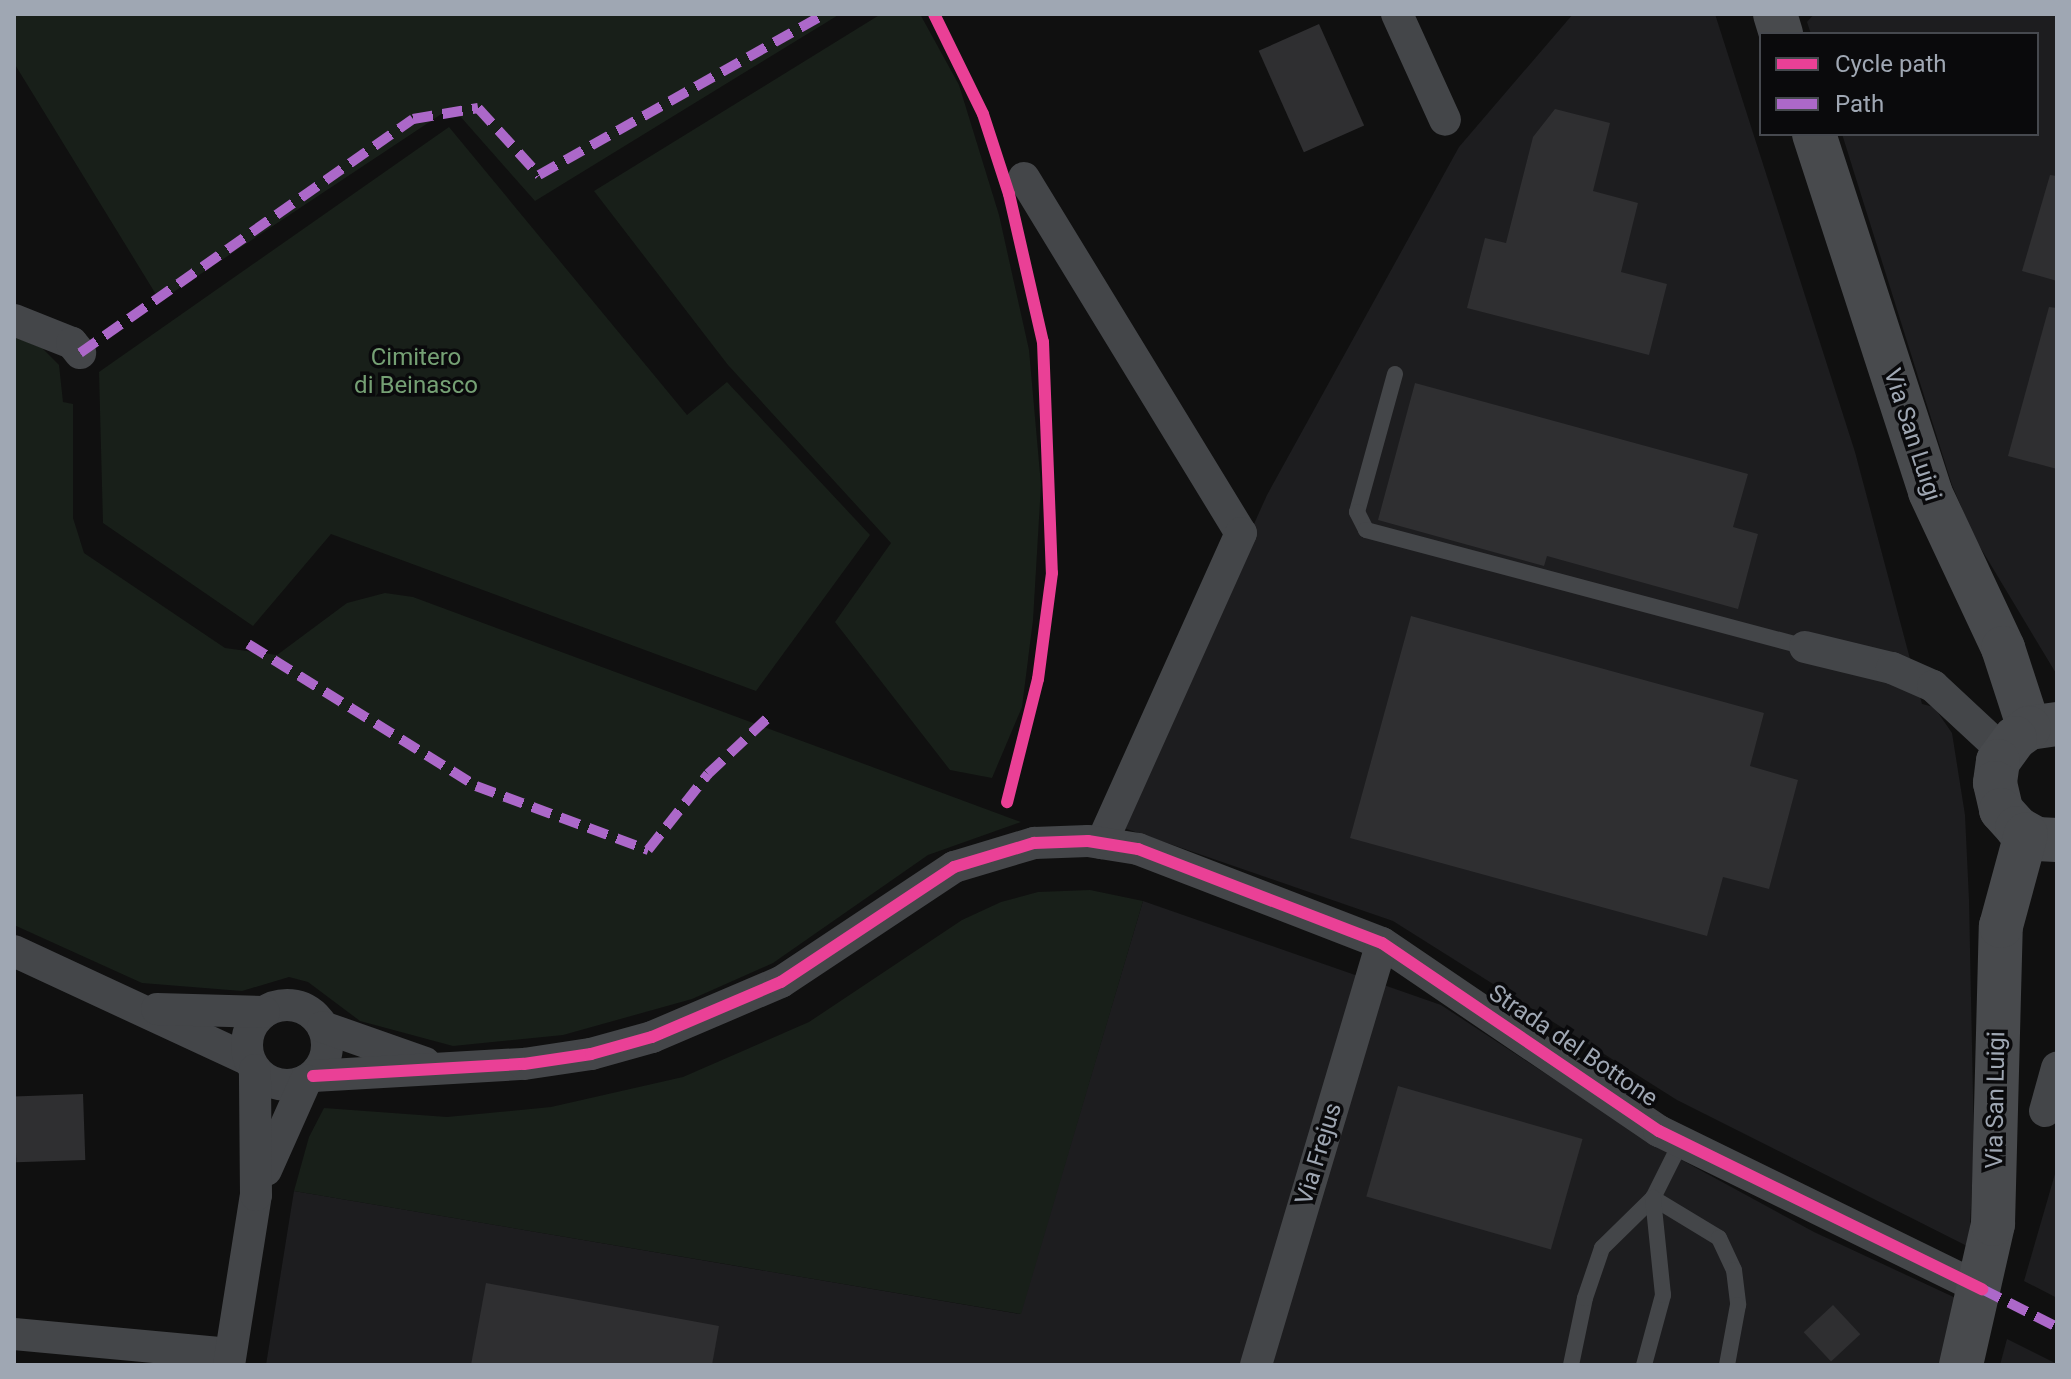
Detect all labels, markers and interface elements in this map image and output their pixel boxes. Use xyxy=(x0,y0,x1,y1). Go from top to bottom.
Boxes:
legend xyxy=(1759,32,2039,136)
text: Cycle path xyxy=(1835,50,1947,78)
text: Path xyxy=(1835,90,1884,118)
park label: Cimitero di Beinasco xyxy=(354,344,478,400)
street label: Via San Luigi xyxy=(1877,365,1947,505)
street label: Strada del Bottone xyxy=(1483,979,1663,1113)
street label: Via San Luigi xyxy=(1980,1031,2012,1169)
street label: Via Frejus xyxy=(1290,1100,1348,1208)

